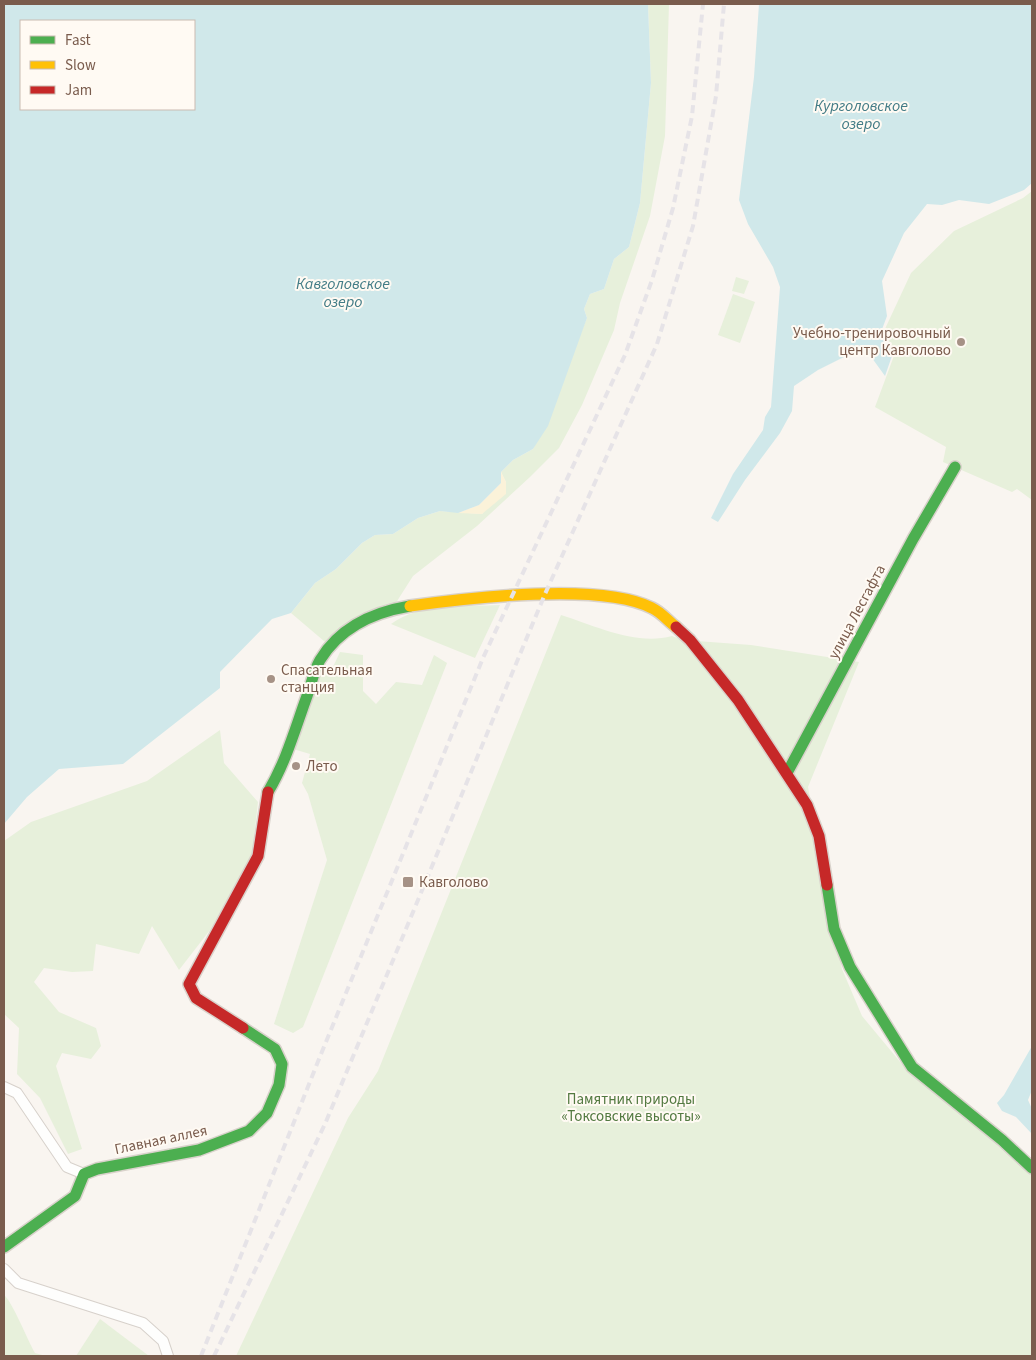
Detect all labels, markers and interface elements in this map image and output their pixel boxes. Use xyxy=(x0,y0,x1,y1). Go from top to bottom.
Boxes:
legend xyxy=(20,20,195,110)
text: Fast xyxy=(65,30,91,51)
text: Slow xyxy=(65,55,96,76)
text: Jam xyxy=(65,80,92,101)
water label: Курголовское озеро xyxy=(814,95,908,135)
water label: Кавголовское озеро xyxy=(296,273,390,313)
place label: Учебно-тренировочный центр Кавголово xyxy=(793,323,951,361)
marker: Учебно-тренировочный центр Кавголово xyxy=(955,336,967,348)
street label: улица Лесгафта xyxy=(823,561,891,663)
place label: Спасательная станция xyxy=(281,660,373,698)
marker: Спасательная станция xyxy=(265,673,277,685)
place label: Лето xyxy=(306,756,338,777)
marker: Лето xyxy=(290,760,302,772)
place label: Кавголово xyxy=(419,872,488,893)
marker: Кавголово xyxy=(401,875,415,889)
park label: Памятник природы «Токсовские высоты» xyxy=(561,1089,701,1127)
street label: Главная аллея xyxy=(113,1120,209,1160)

